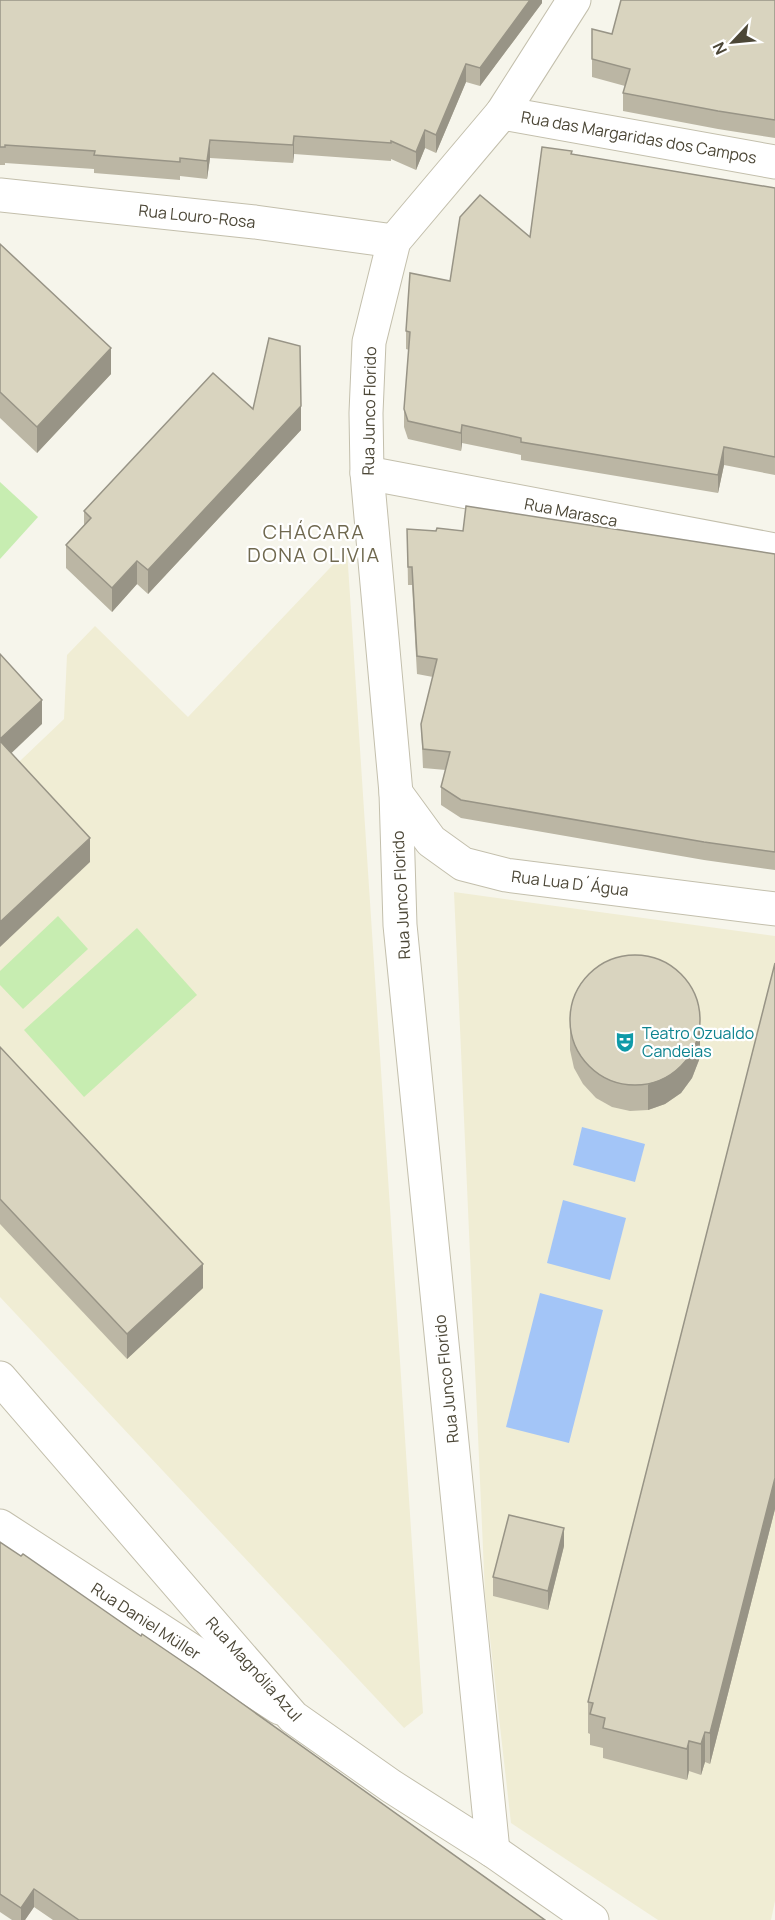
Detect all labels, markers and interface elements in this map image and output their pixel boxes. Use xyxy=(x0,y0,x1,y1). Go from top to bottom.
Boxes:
north arrow xyxy=(703,12,763,72)
text: N xyxy=(707,39,732,59)
street label: Rua das Margaridas dos Campos xyxy=(519,105,759,169)
street label: Rua Louro-Rosa xyxy=(137,199,257,233)
street label: Rua Junco Florido xyxy=(357,346,381,476)
street label: Rua Marasca xyxy=(523,492,619,532)
district label: CHÁCARA DONA OLIVIA xyxy=(247,518,381,568)
street label: Rua Junco Florido xyxy=(387,830,415,960)
street label: Rua Lua D´Água xyxy=(510,865,630,901)
place label: Teatro Ozualdo Candeias xyxy=(642,1022,754,1062)
theatre icon: Teatro Ozualdo Candeias xyxy=(613,1030,637,1054)
street label: Rua Junco Florido xyxy=(428,1314,464,1444)
street label: Rua Daniel Müller xyxy=(87,1577,205,1665)
street label: Rua Magnólia Azul xyxy=(201,1612,307,1726)

